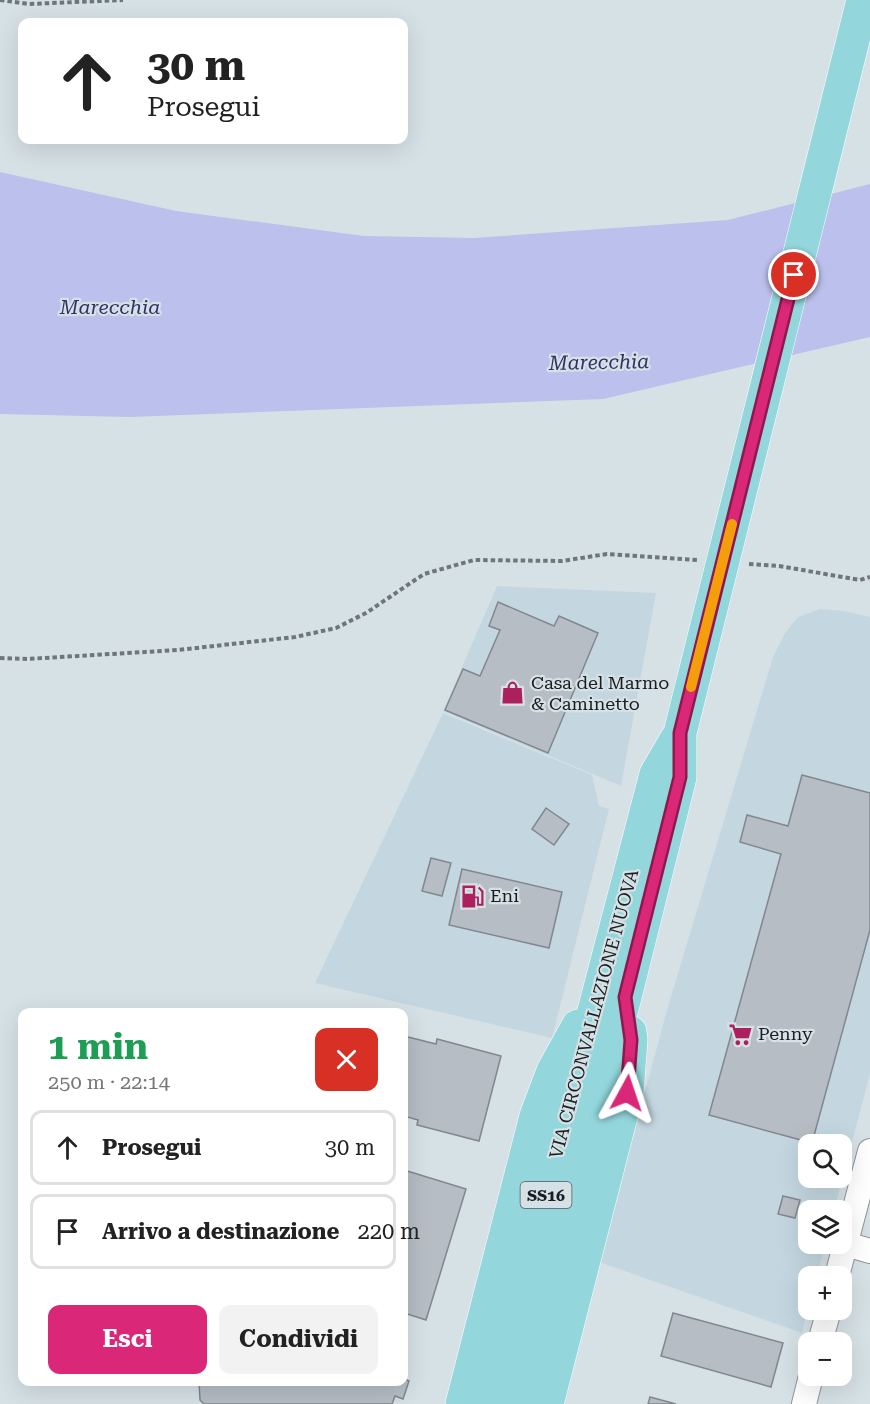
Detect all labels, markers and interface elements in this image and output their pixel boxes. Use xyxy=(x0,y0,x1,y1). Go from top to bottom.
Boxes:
text: 30 m xyxy=(147,41,245,90)
icon: ahead xyxy=(48,42,126,120)
text: Prosegui xyxy=(147,91,260,123)
pin xyxy=(768,249,819,300)
icon: arrive xyxy=(777,258,810,291)
water label: Marecchia xyxy=(59,295,160,319)
water label: Marecchia xyxy=(548,349,649,375)
place label: Casa del Marmo & Caminetto xyxy=(531,672,669,714)
shop icon: Casa del Marmo & Caminetto xyxy=(500,680,526,706)
street label: VIA CIRCONVALLAZIONE NUOVA xyxy=(545,866,642,1161)
fuel station icon: Eni xyxy=(459,883,485,909)
place label: Eni xyxy=(490,885,519,906)
supermarket icon: Penny xyxy=(727,1021,753,1047)
place label: Penny xyxy=(758,1023,813,1044)
text: 1 min xyxy=(48,1026,148,1068)
button: close xyxy=(315,1028,378,1091)
position arrow xyxy=(595,1061,659,1125)
text: 250 m · 22:14 xyxy=(48,1070,170,1094)
icon: ahead xyxy=(51,1131,84,1164)
map controls xyxy=(798,1134,852,1386)
button: search xyxy=(798,1134,852,1188)
text: Prosegui xyxy=(102,1135,201,1160)
text: 30 m xyxy=(325,1135,375,1160)
road number: SS16 xyxy=(520,1182,572,1208)
button: layers xyxy=(798,1200,852,1254)
icon: arrive xyxy=(51,1215,84,1248)
text: Arrivo a destinazione xyxy=(102,1219,339,1244)
text: 220 m xyxy=(357,1219,420,1244)
button: + xyxy=(798,1266,852,1320)
button: Esci xyxy=(48,1305,207,1374)
button: Condividi xyxy=(219,1305,378,1374)
button: − xyxy=(798,1332,852,1386)

